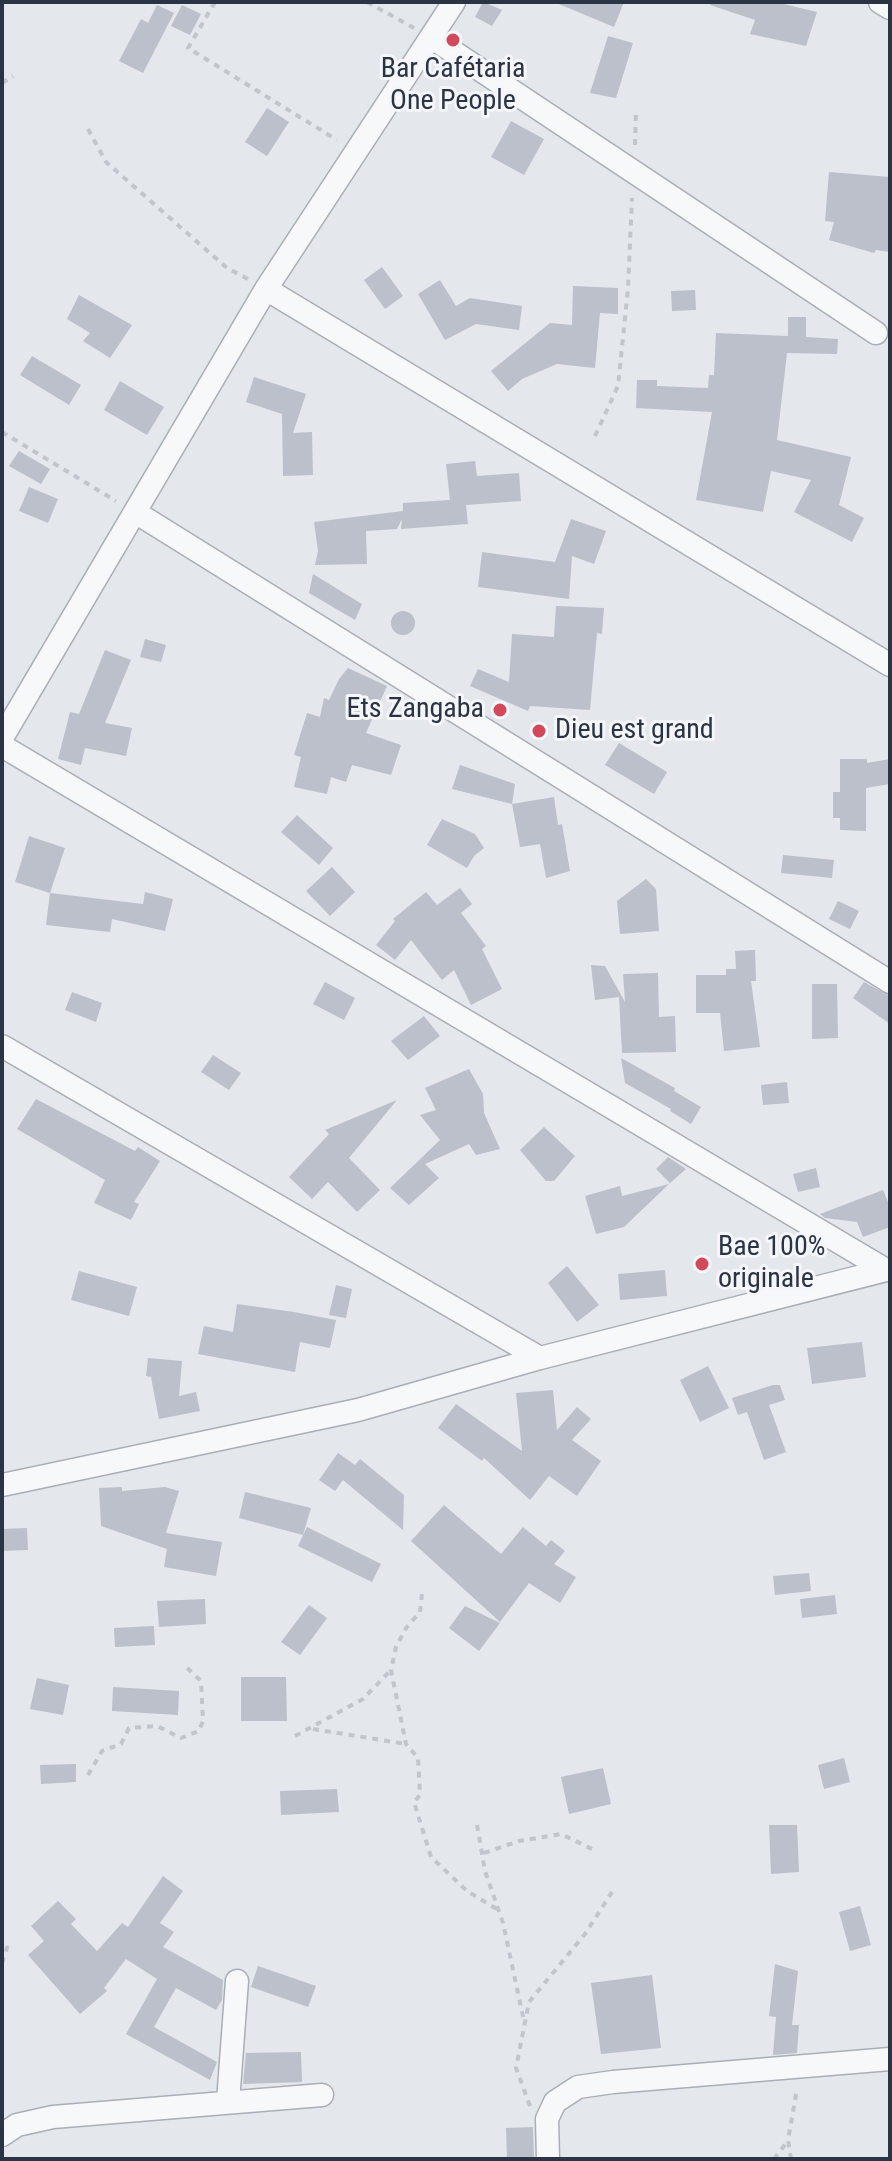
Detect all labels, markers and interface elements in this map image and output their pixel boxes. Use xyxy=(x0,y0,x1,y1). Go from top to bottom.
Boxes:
marker: Bar Cafétaria One People xyxy=(444,31,462,49)
place label: Bar Cafétaria One People xyxy=(381,53,525,119)
place label: Ets Zangaba xyxy=(347,693,484,727)
marker: Ets Zangaba xyxy=(491,701,509,719)
place label: Dieu est grand xyxy=(555,714,714,748)
marker: Dieu est grand xyxy=(530,722,548,740)
place label: Bae 100% originale xyxy=(718,1231,825,1297)
marker: Bae 100% originale xyxy=(693,1255,711,1273)

